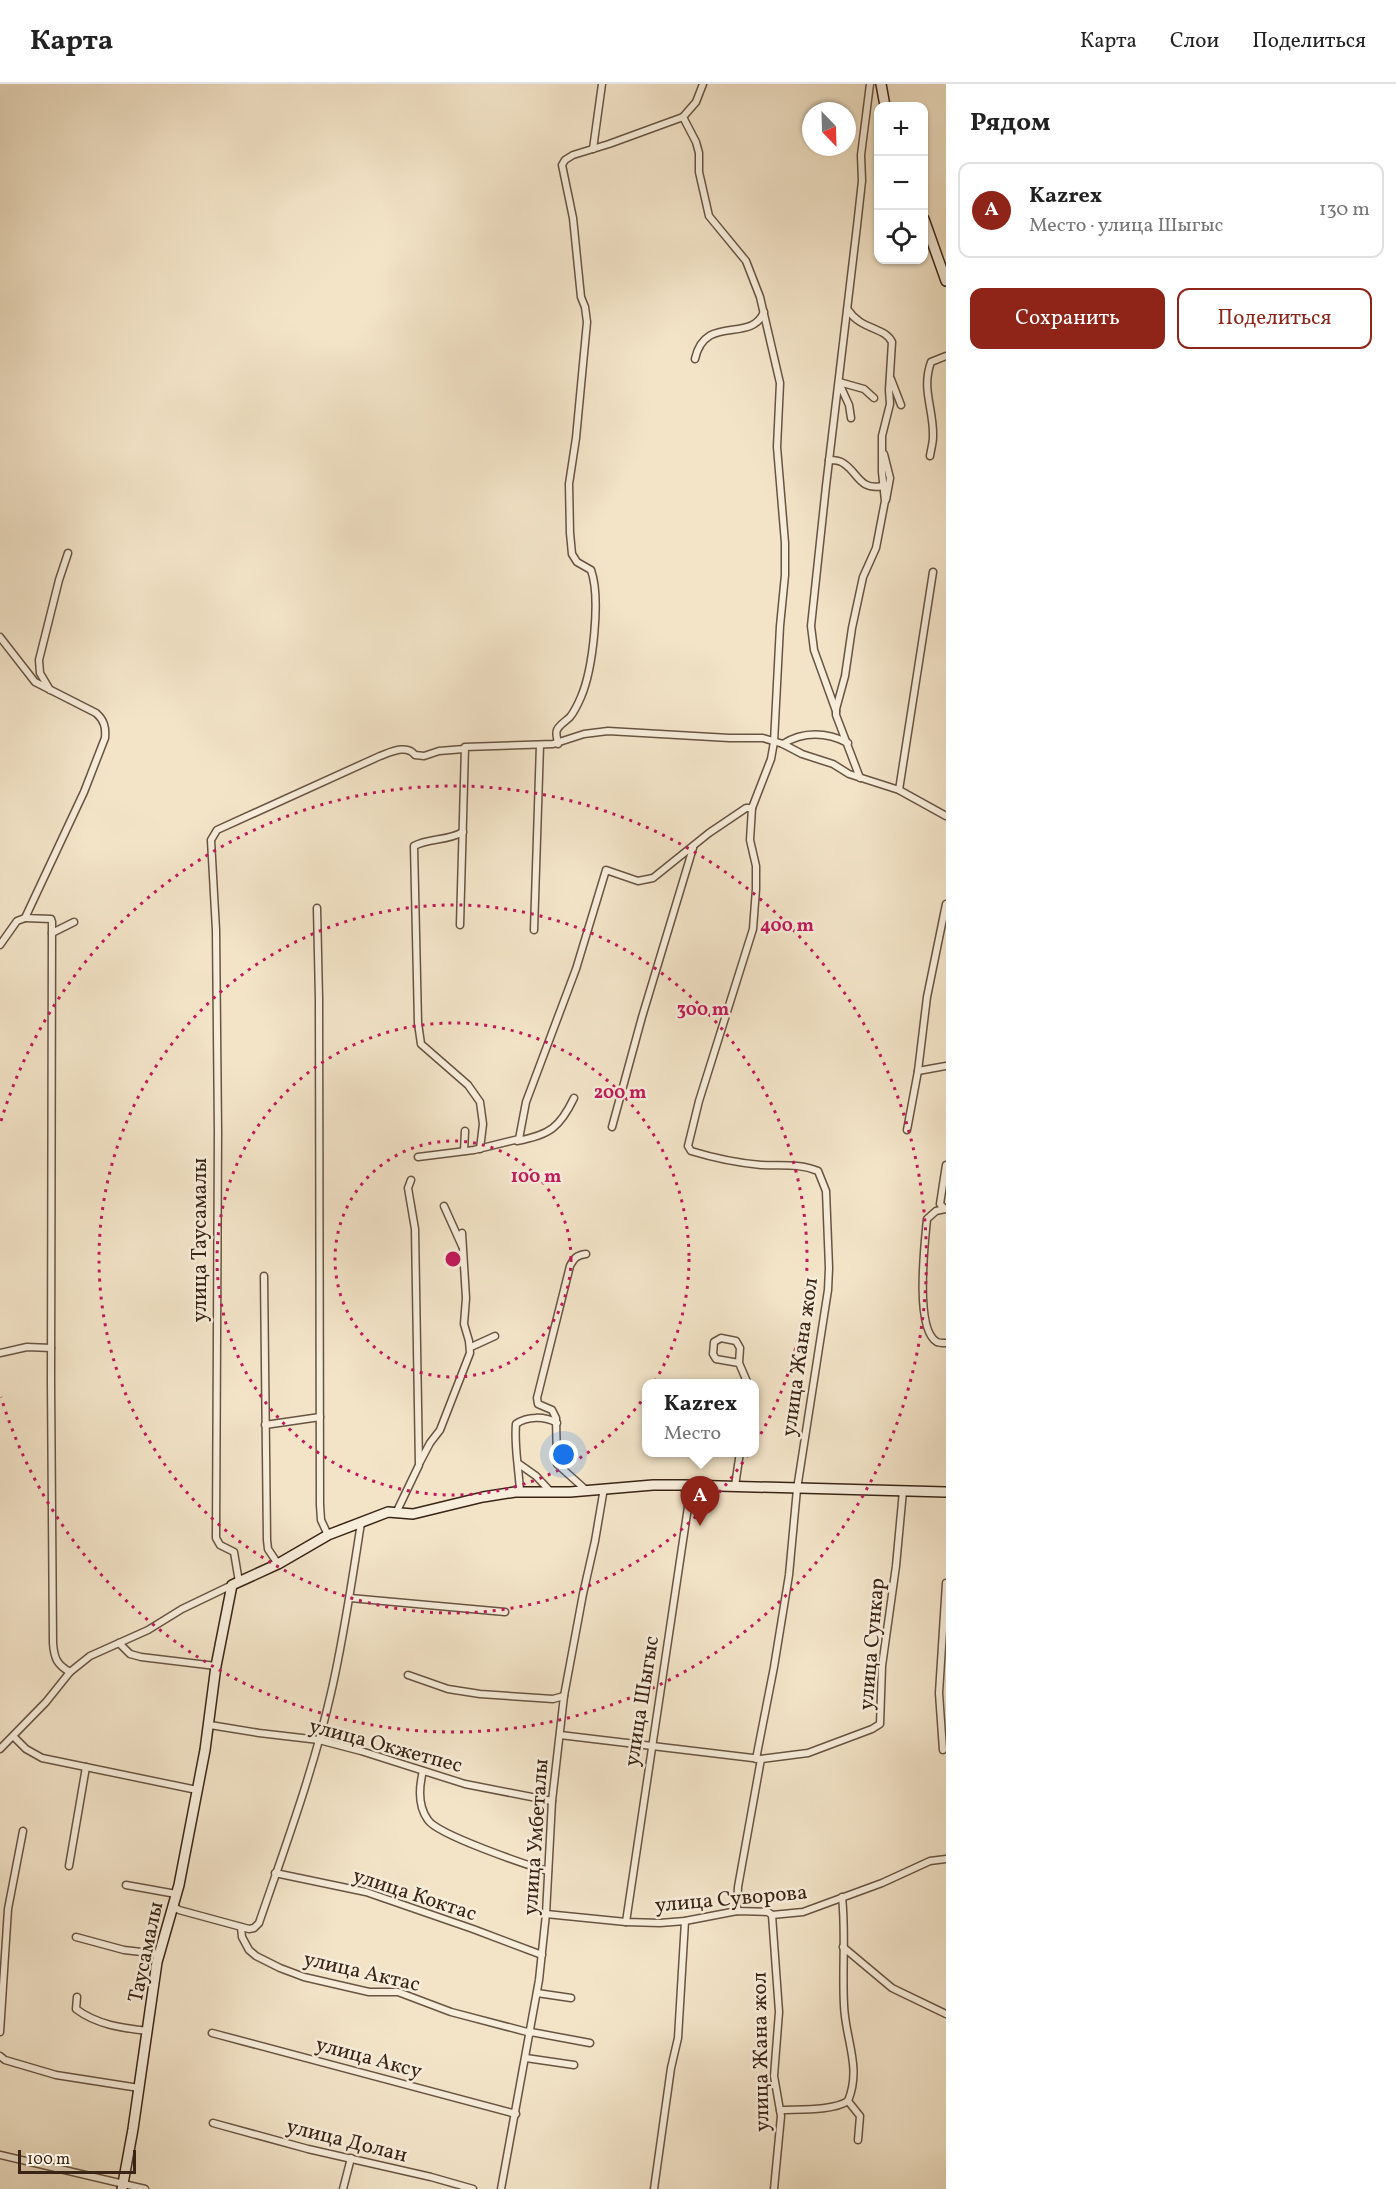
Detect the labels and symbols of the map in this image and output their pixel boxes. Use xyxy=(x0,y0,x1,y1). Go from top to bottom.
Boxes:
north arrow xyxy=(802,102,856,156)
text: 400 m xyxy=(760,914,814,939)
text: 300 m xyxy=(677,998,729,1023)
text: 200 m xyxy=(594,1081,646,1106)
street label: улица Таусамалы xyxy=(186,1158,215,1322)
text: 100 m xyxy=(511,1165,561,1190)
centre of rings xyxy=(443,1249,463,1269)
street label: улица Жана жол xyxy=(775,1276,826,1438)
your location xyxy=(549,1440,578,1469)
pin: A xyxy=(680,1476,720,1526)
street label: улица Сункар xyxy=(852,1577,893,1712)
street label: улица Шыгыс xyxy=(618,1634,667,1769)
street label: улица Окжетпес xyxy=(306,1712,465,1781)
street label: улица Умбеталы xyxy=(517,1758,556,1916)
street label: улица Коктас xyxy=(349,1862,480,1929)
street label: улица Суворова xyxy=(654,1878,809,1921)
street label: Таусамалы xyxy=(122,1899,171,2005)
street label: улица Актас xyxy=(300,1945,423,2000)
street label: улица Жана жол xyxy=(746,1972,777,2132)
street label: улица Аксу xyxy=(312,2030,426,2087)
street label: улица Долан xyxy=(283,2112,410,2171)
scale bar xyxy=(18,2147,136,2174)

